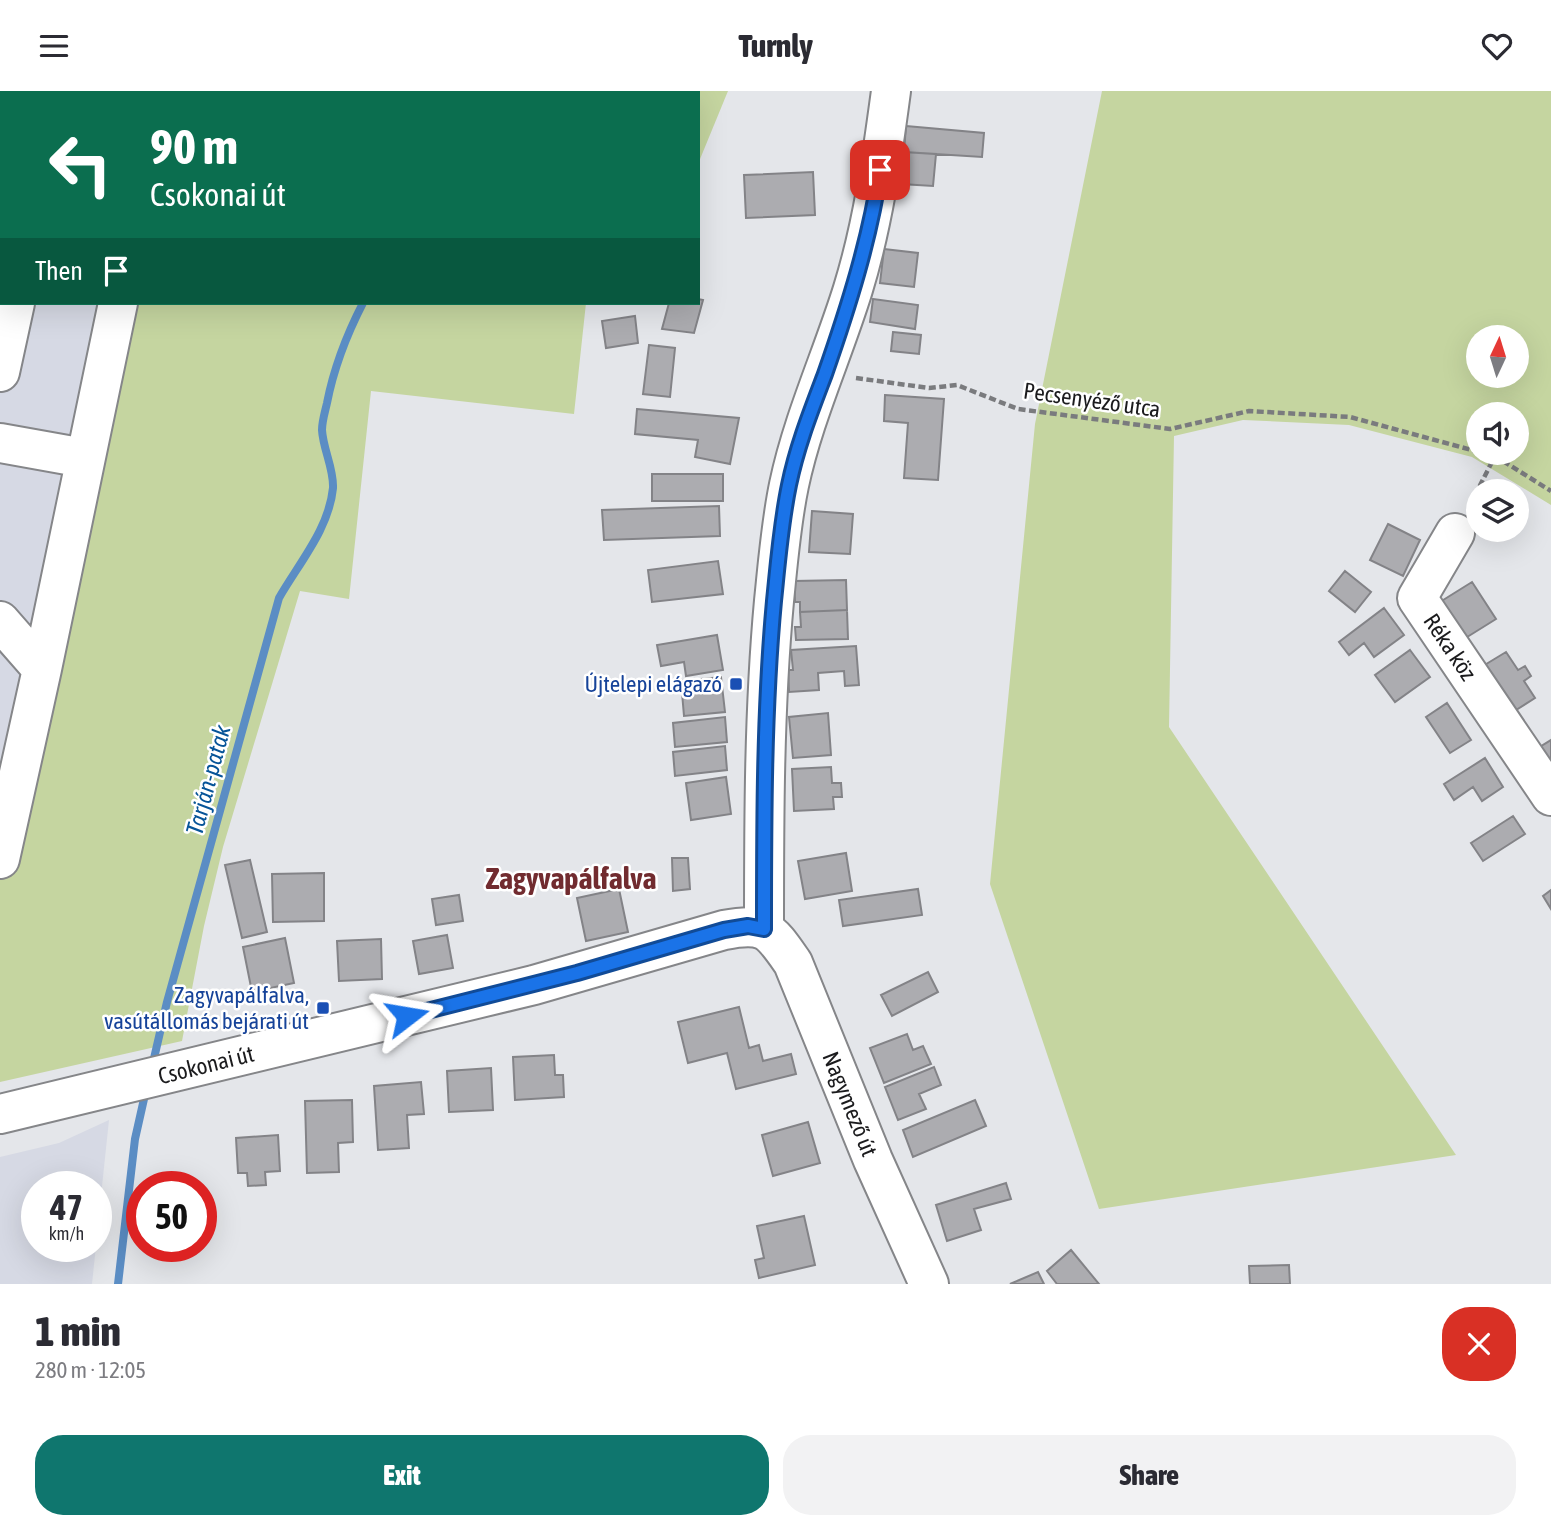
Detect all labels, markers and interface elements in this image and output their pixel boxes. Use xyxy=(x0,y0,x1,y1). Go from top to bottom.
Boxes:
icon: menu xyxy=(35,27,73,65)
text: Turnly xyxy=(738,27,813,64)
icon: heart xyxy=(1478,27,1516,65)
text: 90 m xyxy=(150,118,238,174)
icon: left xyxy=(35,119,126,210)
pin xyxy=(850,140,910,200)
icon: arrive xyxy=(861,151,899,189)
text: Csokonai út xyxy=(150,176,286,213)
icon: arrive xyxy=(97,252,135,290)
text: Then xyxy=(35,256,83,286)
north arrow xyxy=(1466,325,1530,389)
map controls xyxy=(1466,325,1529,542)
street label: Pecsenyéző utca xyxy=(1022,378,1162,422)
button: sound xyxy=(1466,402,1529,465)
button: layers xyxy=(1466,479,1529,542)
street label: Réka köz xyxy=(1418,609,1482,685)
place label: Újtelepi elágazó xyxy=(584,671,722,697)
marker: Újtelepi elágazó xyxy=(728,676,744,692)
water label: Tarján-patak xyxy=(180,722,236,838)
district label: Zagyvapálfalva xyxy=(486,861,656,895)
position arrow xyxy=(370,979,444,1053)
place label: Zagyvapálfalva, vasútállomás bejárati út xyxy=(104,982,309,1034)
marker: Zagyvapálfalva, vasútállomás bejárati út xyxy=(315,1000,331,1016)
street label: Csokonai út xyxy=(155,1041,257,1089)
street label: Nagymező út xyxy=(817,1048,883,1160)
speed limit sign: 50 xyxy=(126,1171,217,1262)
text: 47 xyxy=(50,1187,83,1227)
text: km/h xyxy=(49,1223,84,1244)
text: 1 min xyxy=(35,1307,121,1355)
button: close xyxy=(1442,1307,1516,1381)
text: 280 m · 12:05 xyxy=(35,1357,146,1383)
button: Exit xyxy=(35,1435,769,1515)
button: Share xyxy=(783,1435,1516,1515)

